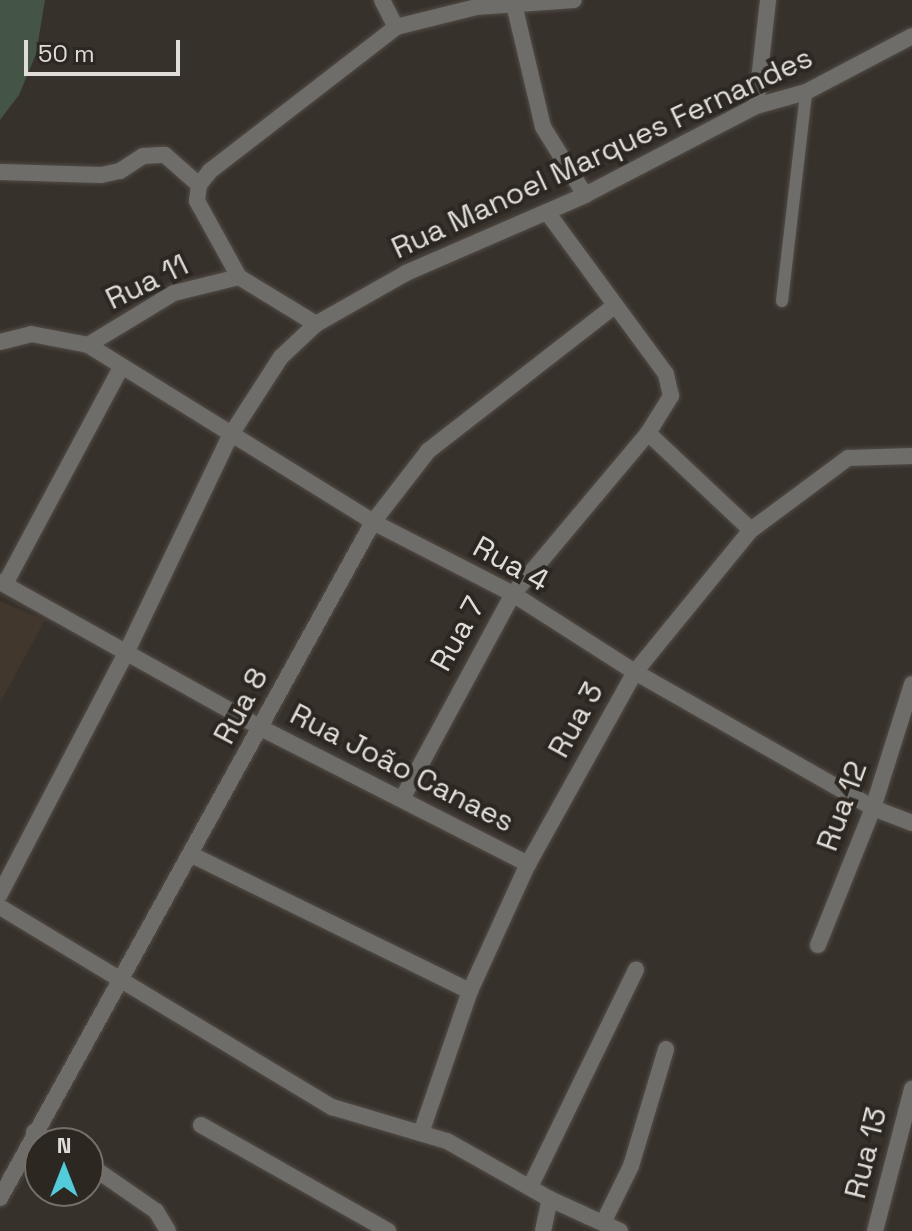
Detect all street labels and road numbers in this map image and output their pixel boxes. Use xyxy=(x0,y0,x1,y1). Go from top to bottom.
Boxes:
street label: Rua Manoel Marques Fernandes xyxy=(386,39,818,267)
street label: Rua 11 xyxy=(100,247,194,317)
street label: Rua 4 xyxy=(467,529,555,599)
street label: Rua 7 xyxy=(423,591,493,677)
street label: Rua 8 xyxy=(206,662,276,750)
street label: Rua 3 xyxy=(541,676,611,764)
street label: Rua João Canaes xyxy=(284,696,520,840)
street label: Rua 12 xyxy=(809,756,875,856)
street label: Rua 13 xyxy=(837,1104,895,1202)

